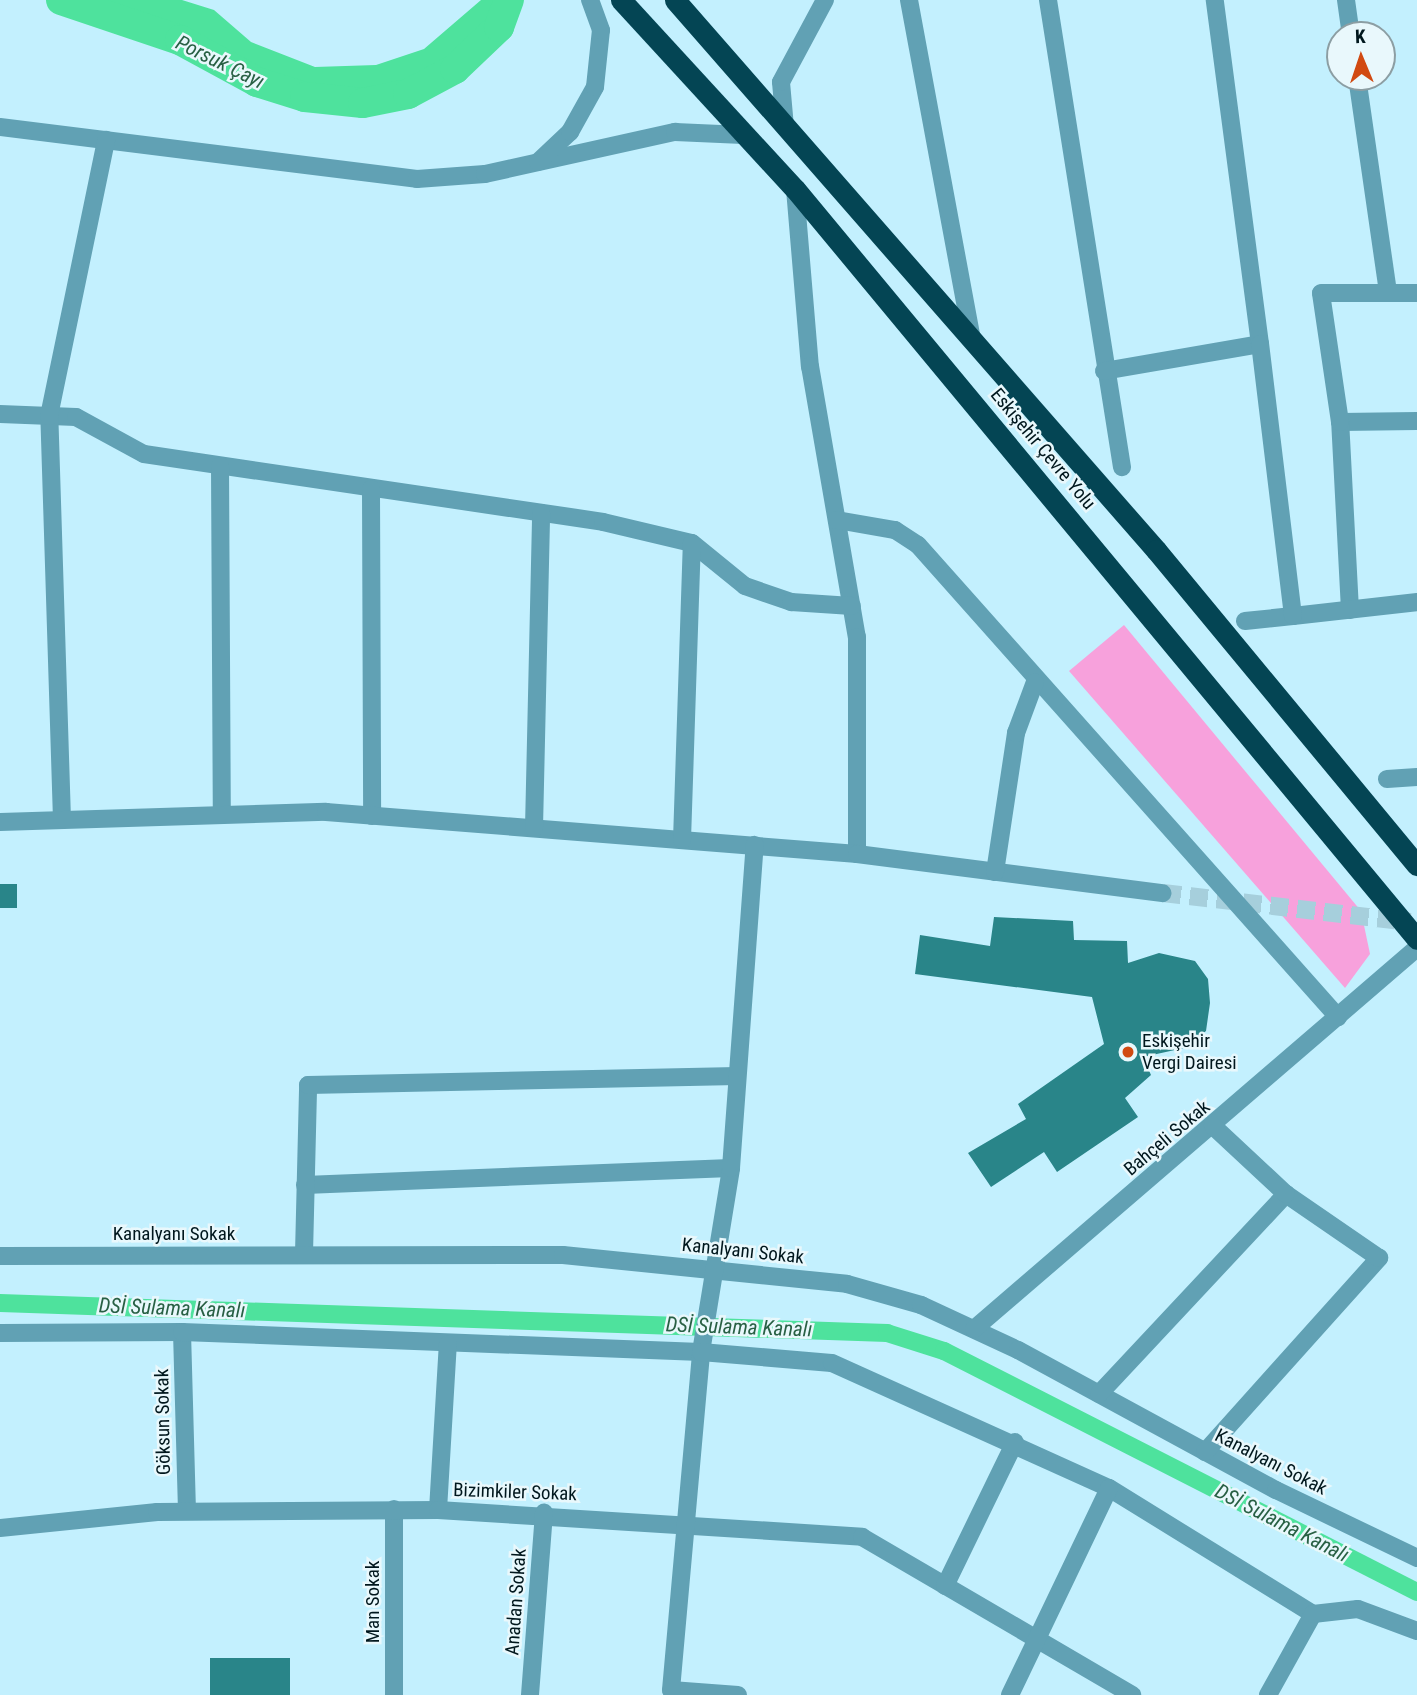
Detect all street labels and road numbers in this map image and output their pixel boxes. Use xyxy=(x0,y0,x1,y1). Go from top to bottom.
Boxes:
street label: Eskişehir Çevre Yolu xyxy=(986,384,1100,514)
street label: Bahçeli Sokak xyxy=(1119,1096,1215,1180)
street label: Kanalyanı Sokak xyxy=(113,1223,235,1245)
street label: Kanalyanı Sokak xyxy=(681,1233,805,1269)
street label: Göksun Sokak xyxy=(151,1369,175,1475)
street label: Kanalyanı Sokak xyxy=(1211,1424,1331,1500)
street label: Bizimkiler Sokak xyxy=(453,1478,577,1506)
street label: Anadan Sokak xyxy=(501,1548,531,1656)
street label: Man Sokak xyxy=(362,1561,384,1643)

